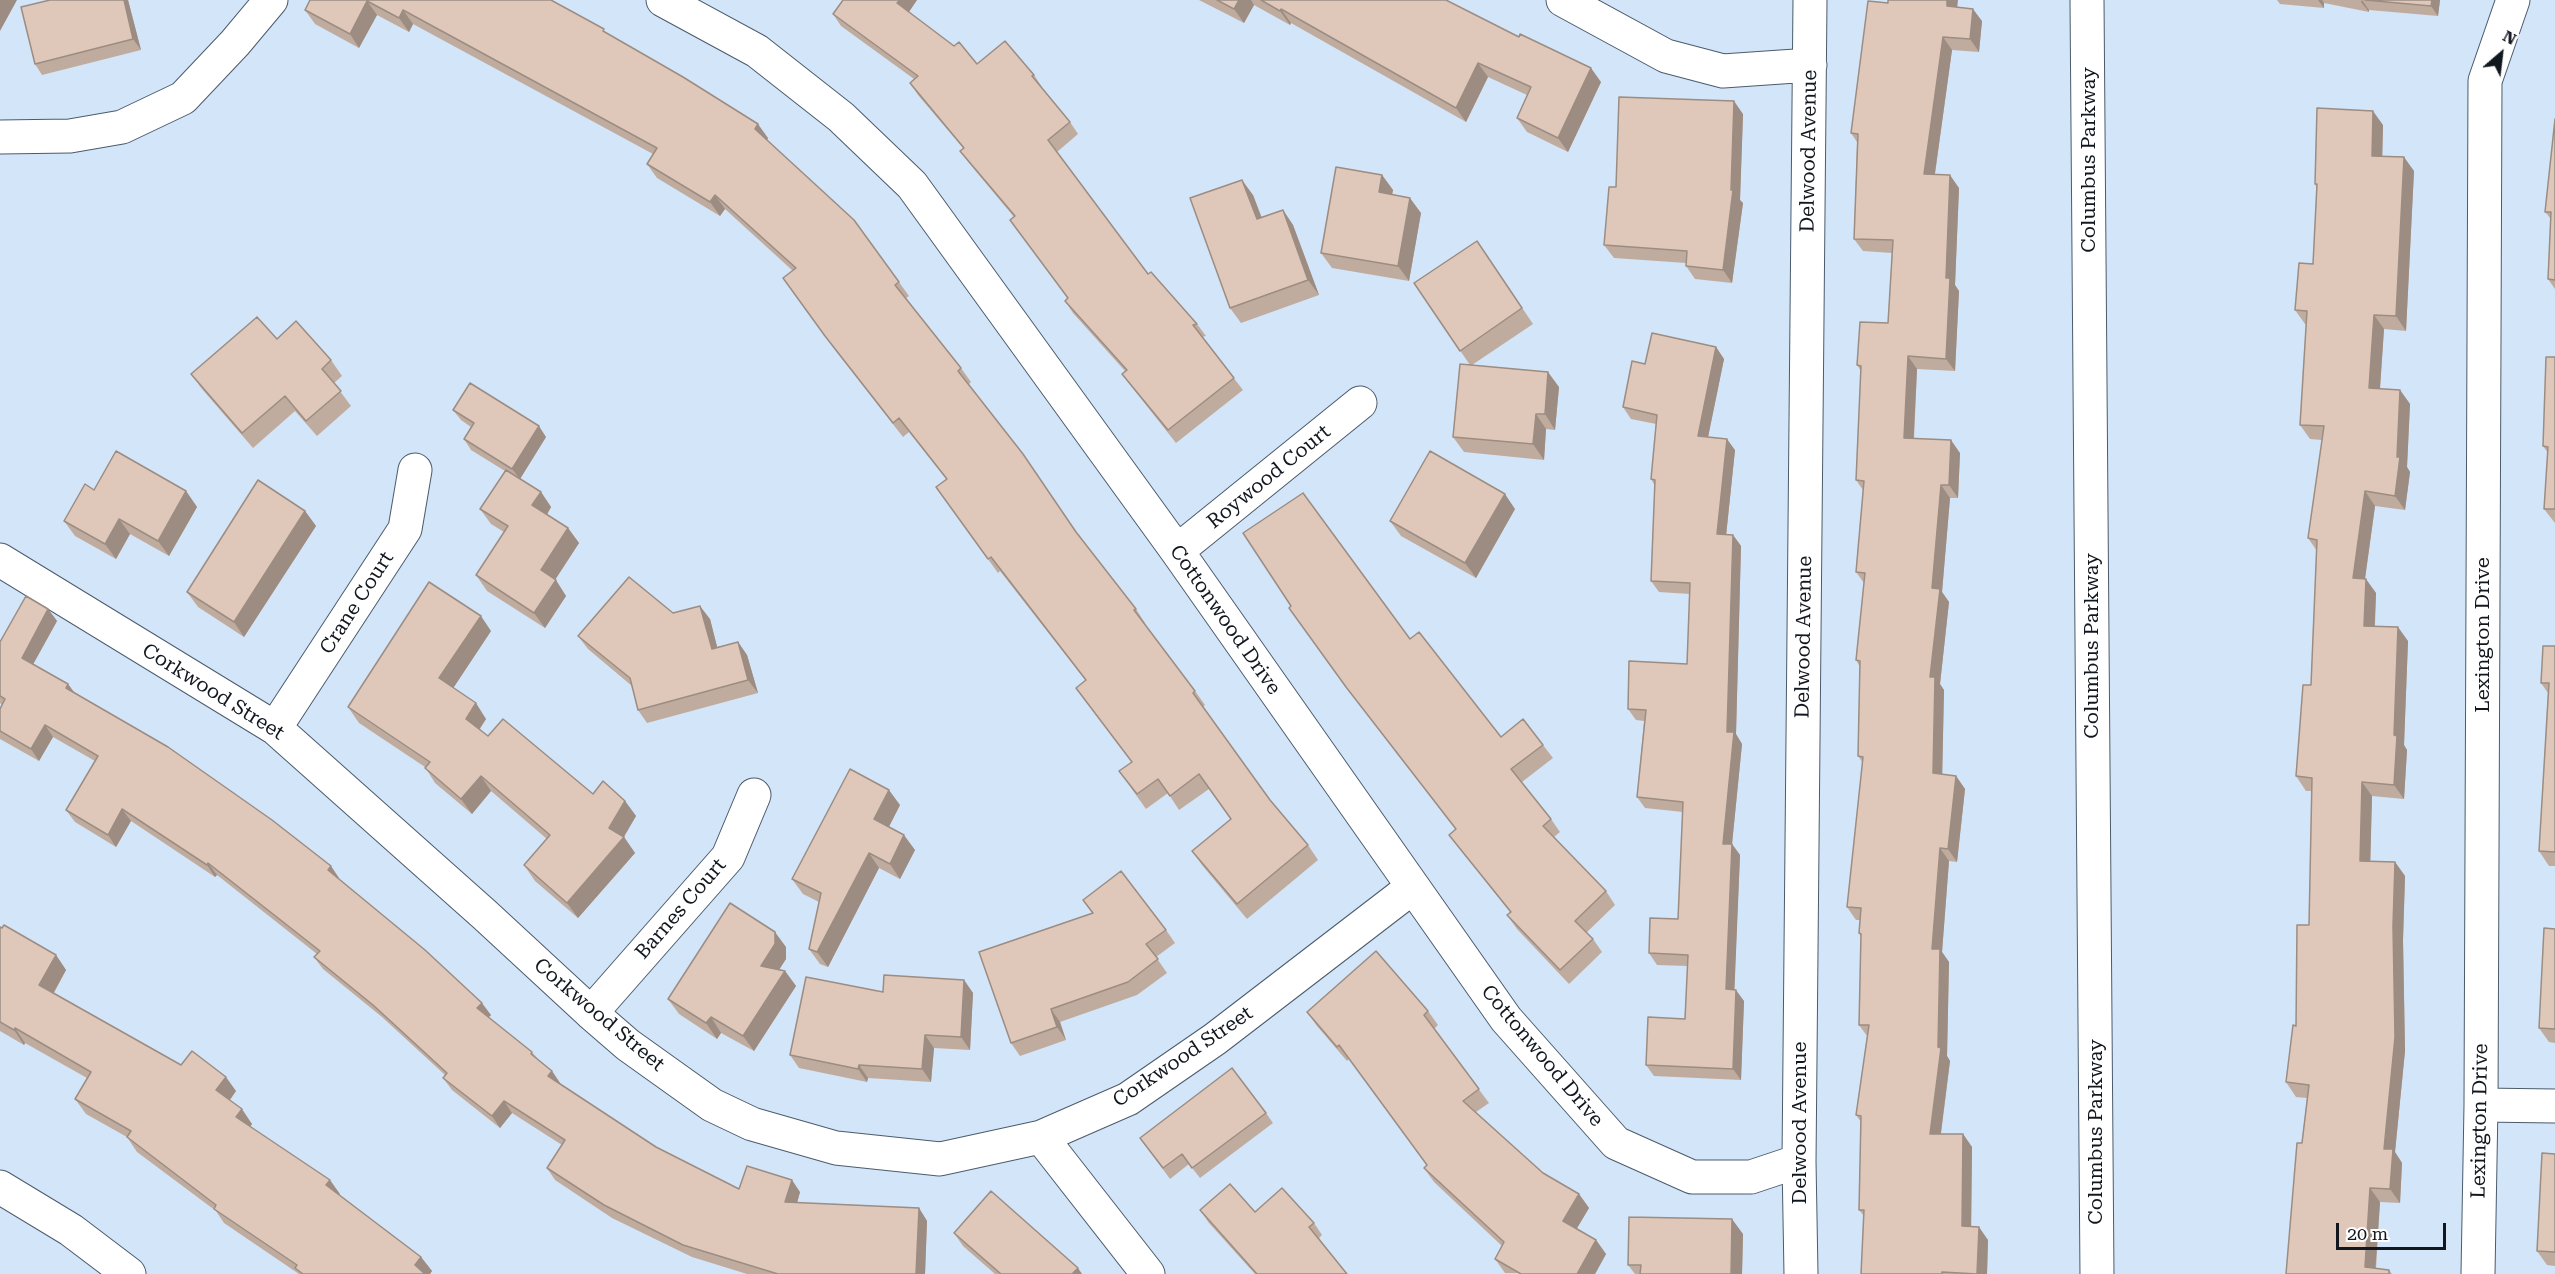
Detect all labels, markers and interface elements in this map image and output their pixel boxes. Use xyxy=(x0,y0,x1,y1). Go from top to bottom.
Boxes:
north arrow xyxy=(2471,24,2531,84)
text: N xyxy=(2500,26,2520,49)
street label: Columbus Parkway xyxy=(2077,67,2101,253)
street label: Delwood Avenue xyxy=(1796,69,1822,233)
street label: Roywood Court xyxy=(1203,420,1335,534)
street label: Cottonwood Drive xyxy=(1164,540,1286,700)
street label: Crane Court xyxy=(315,547,399,659)
street label: Columbus Parkway xyxy=(2080,553,2104,739)
street label: Delwood Avenue xyxy=(1791,555,1817,719)
street label: Lexington Drive xyxy=(2471,557,2495,713)
street label: Corkwood Street xyxy=(137,639,289,745)
street label: Barnes Court xyxy=(631,854,731,964)
street label: Corkwood Street xyxy=(529,953,669,1077)
street label: Cottonwood Drive xyxy=(1476,980,1608,1132)
street label: Corkwood Street xyxy=(1109,1001,1257,1113)
street label: Columbus Parkway xyxy=(2084,1039,2108,1225)
street label: Delwood Avenue xyxy=(1788,1042,1812,1204)
street label: Lexington Drive xyxy=(2467,1043,2493,1199)
scale bar xyxy=(2339,1211,2448,1249)
text: 20 m xyxy=(2347,1223,2388,1244)

